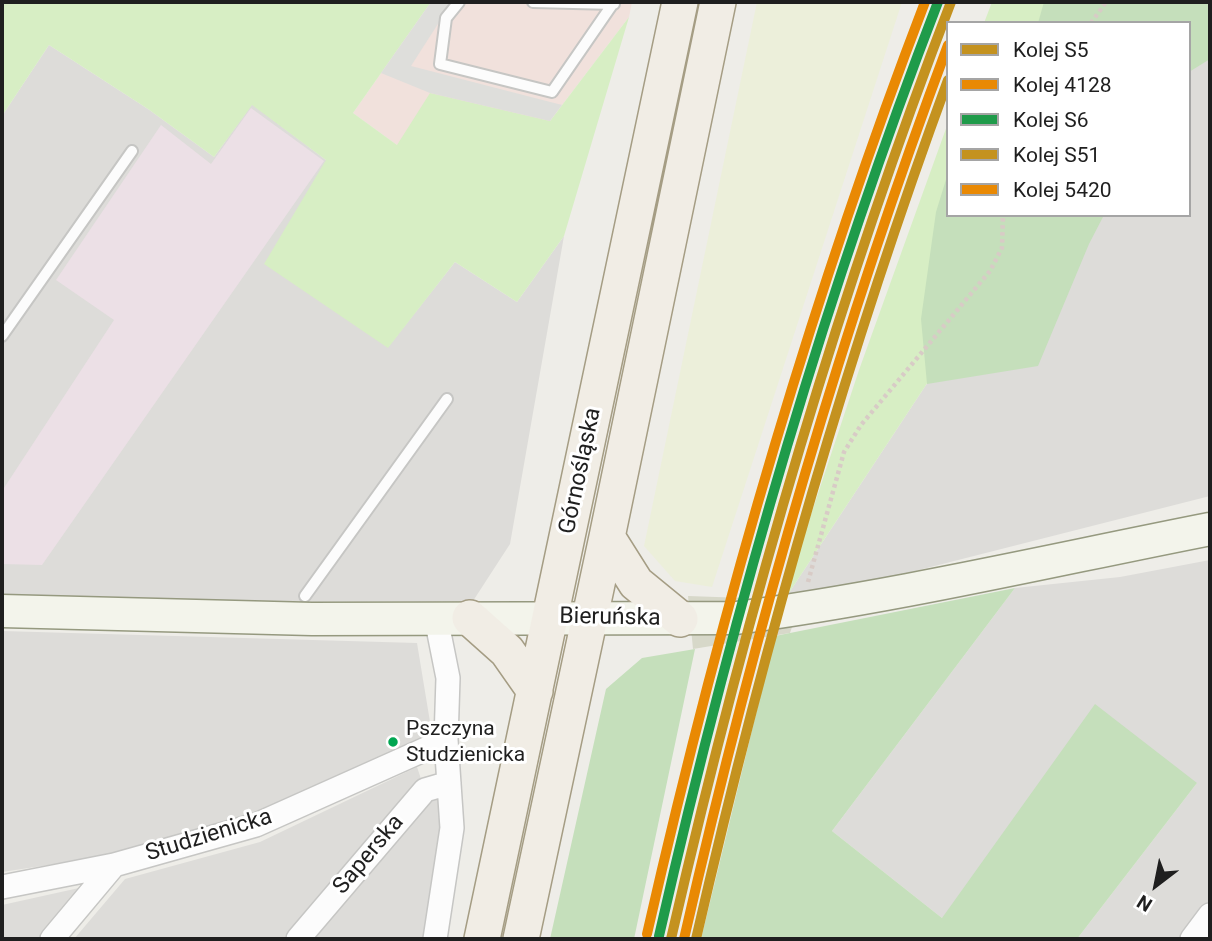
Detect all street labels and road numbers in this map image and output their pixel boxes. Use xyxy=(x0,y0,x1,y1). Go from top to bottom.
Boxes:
street label: Górnośląska xyxy=(554,405,608,537)
street label: Bieruńska xyxy=(559,603,661,633)
street label: Studzienicka xyxy=(143,804,275,868)
street label: Saperska xyxy=(328,810,410,900)

